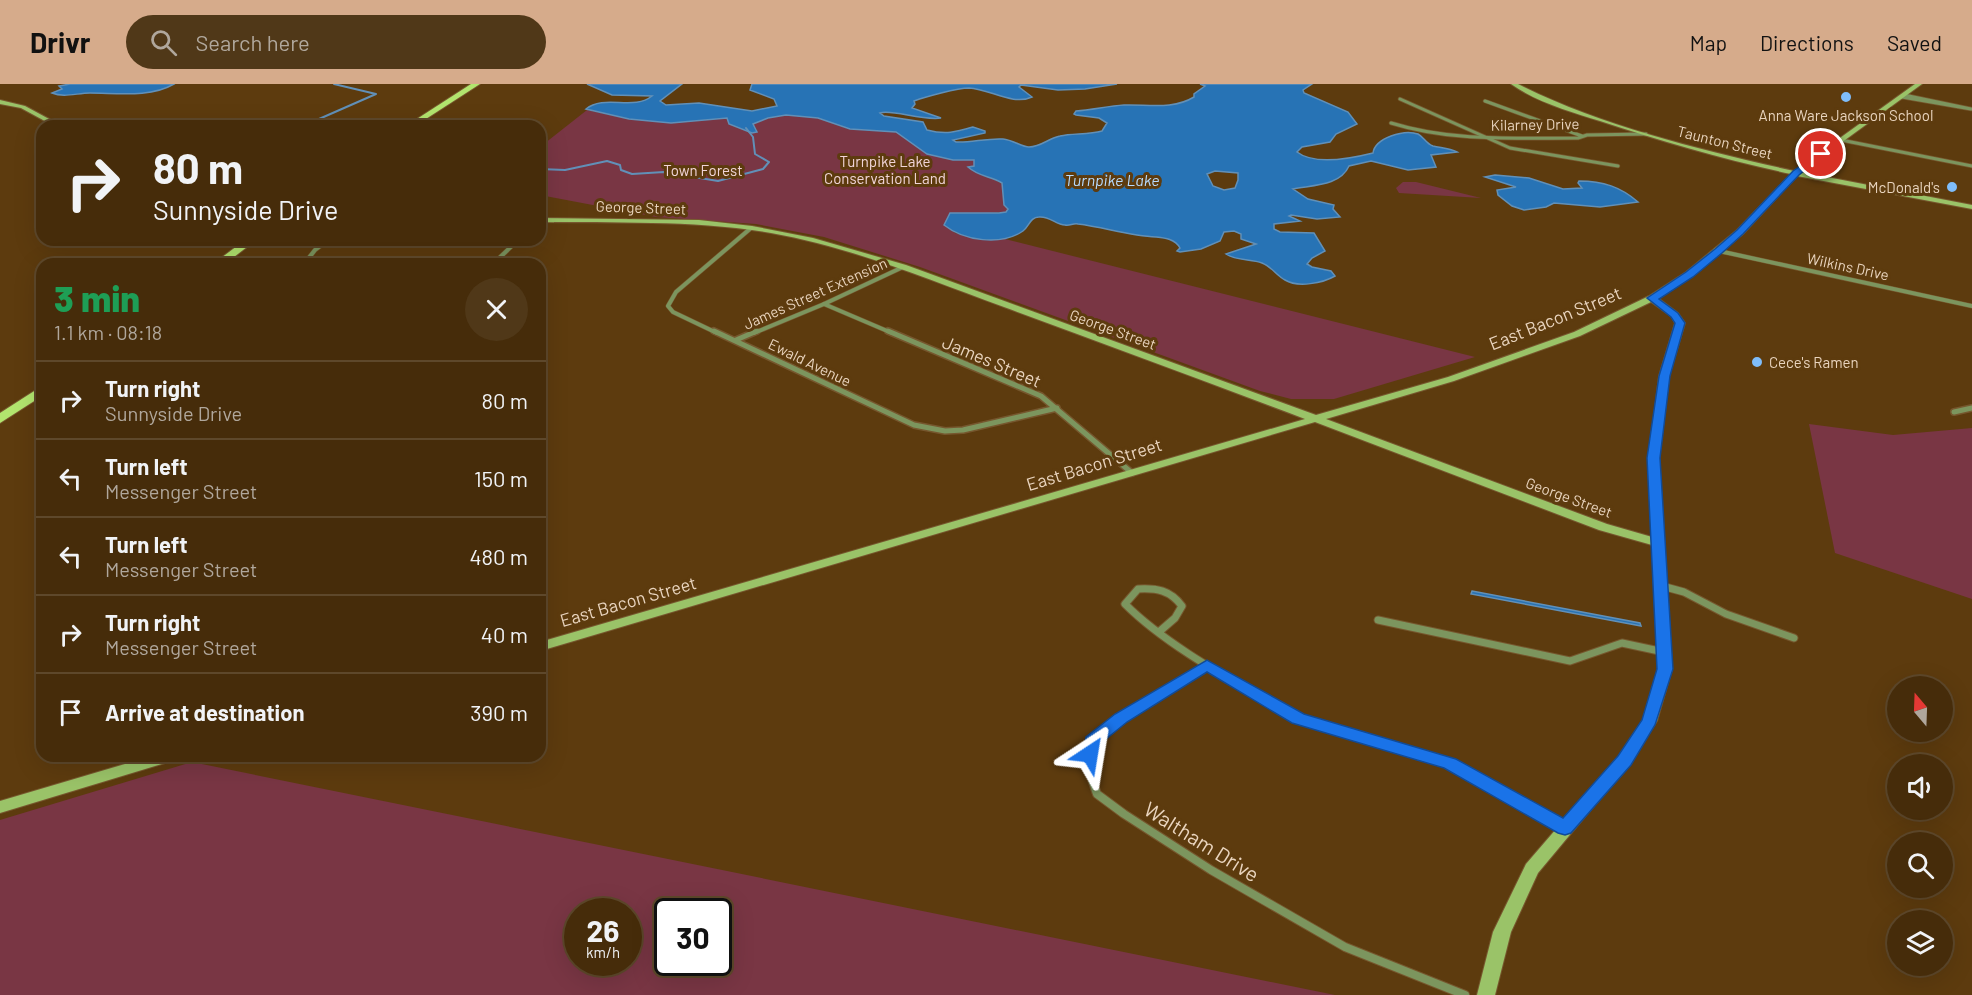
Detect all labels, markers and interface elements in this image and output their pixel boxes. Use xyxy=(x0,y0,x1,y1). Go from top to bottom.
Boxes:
search box xyxy=(126,15,546,69)
text: Drivr xyxy=(30,25,90,59)
icon: search xyxy=(147,26,180,59)
text: Search here xyxy=(195,29,310,55)
text: Map xyxy=(1690,30,1727,55)
text: Directions xyxy=(1760,30,1854,55)
text: Saved xyxy=(1887,30,1942,55)
marker: Anna Ware Jackson School xyxy=(1839,90,1853,104)
place label: Anna Ware Jackson School xyxy=(1759,106,1933,124)
street label: Kilarney Drive xyxy=(1491,114,1579,134)
street label: Taunton Street xyxy=(1675,121,1775,163)
pin xyxy=(1795,128,1846,179)
icon: arrive xyxy=(1804,137,1837,170)
text: 80 m xyxy=(153,142,243,192)
icon: right xyxy=(54,144,132,222)
park label: Turnpike Lake Conservation Land xyxy=(824,152,946,187)
park label: Town Forest xyxy=(663,161,743,179)
water label: Turnpike Lake xyxy=(1065,170,1159,189)
place label: McDonald's xyxy=(1868,178,1940,196)
marker: McDonald's xyxy=(1945,180,1959,194)
text: Sunnyside Drive xyxy=(153,193,338,225)
street label: George Street xyxy=(595,196,687,218)
street label: Wilkins Drive xyxy=(1805,249,1891,283)
street label: James Street Extension xyxy=(740,253,890,333)
text: 3 min xyxy=(54,276,140,319)
button: close xyxy=(465,278,528,341)
street label: East Bacon Street xyxy=(1486,281,1624,355)
street label: George Street xyxy=(1067,305,1159,353)
text: 1.1 km · 08:18 xyxy=(54,320,162,344)
street label: James Street xyxy=(939,330,1045,392)
street label: Ewald Avenue xyxy=(766,334,854,390)
place label: Cece's Ramen xyxy=(1769,353,1859,371)
marker: Cece's Ramen xyxy=(1750,355,1764,369)
text: Turn right xyxy=(105,375,200,401)
icon: right xyxy=(54,384,87,417)
text: 80 m xyxy=(482,387,528,413)
text: Sunnyside Drive xyxy=(105,401,242,425)
street label: East Bacon Street xyxy=(1023,433,1165,495)
text: Turn left xyxy=(105,453,188,479)
icon: left xyxy=(54,462,87,495)
text: 150 m xyxy=(474,465,528,491)
street label: George Street xyxy=(1523,473,1615,521)
text: Messenger Street xyxy=(105,479,257,503)
text: Turn left xyxy=(105,531,188,557)
icon: left xyxy=(54,540,87,573)
text: 480 m xyxy=(469,543,528,569)
text: Messenger Street xyxy=(105,557,257,581)
street label: East Bacon Street xyxy=(557,571,699,631)
text: Turn right xyxy=(105,609,200,635)
icon: right xyxy=(54,618,87,651)
text: 40 m xyxy=(481,621,528,647)
text: Messenger Street xyxy=(105,635,257,659)
north arrow xyxy=(1887,676,1953,742)
map controls xyxy=(1887,676,1953,976)
icon: arrive xyxy=(54,696,87,729)
text: Arrive at destination xyxy=(105,699,304,725)
text: 390 m xyxy=(470,699,528,725)
position arrow xyxy=(1058,722,1122,786)
button: sound xyxy=(1887,754,1953,820)
street label: Waltham Drive xyxy=(1140,796,1264,886)
button: search xyxy=(1887,832,1953,898)
speed limit sign: 30 xyxy=(654,898,732,976)
button: layers xyxy=(1887,910,1953,976)
text: 26 xyxy=(587,912,619,948)
text: km/h xyxy=(586,943,620,961)

